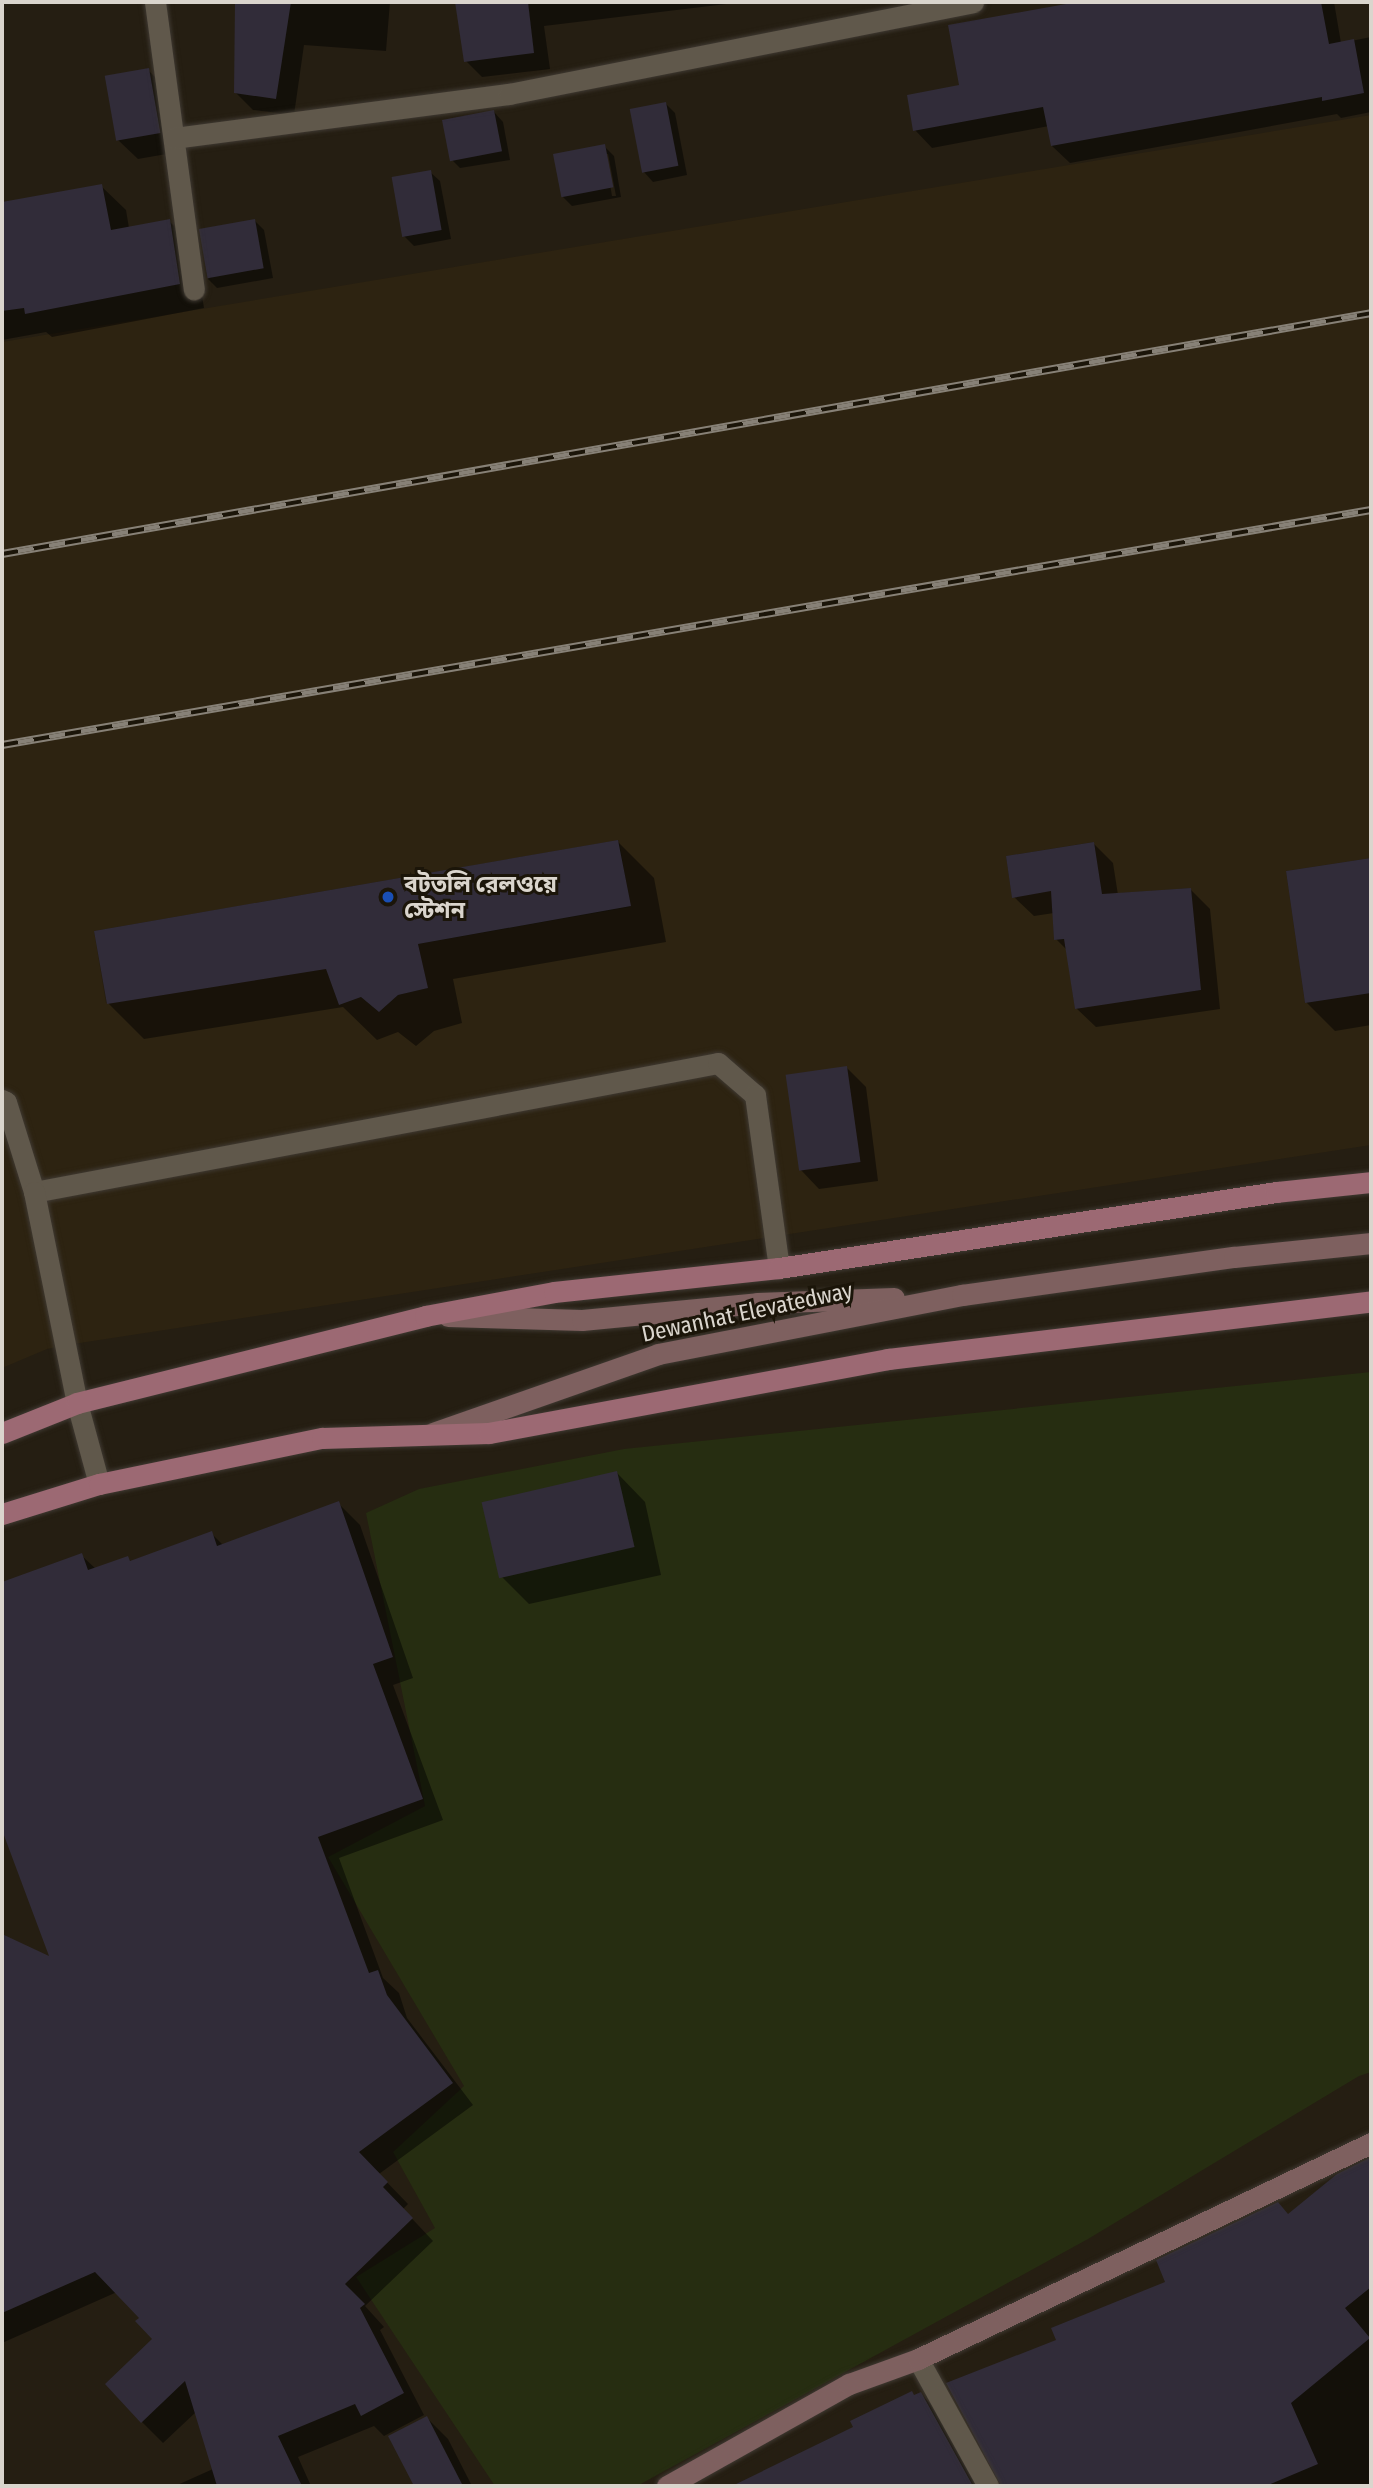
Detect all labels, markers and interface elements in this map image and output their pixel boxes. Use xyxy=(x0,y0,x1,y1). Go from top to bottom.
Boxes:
place label: বটতলি রেলওয়ে স্টেশন xyxy=(404,870,557,924)
marker: বটতলি রেলওয়ে স্টেশন xyxy=(378,887,398,907)
street label: Dewanhat Elevatedway xyxy=(639,1276,855,1348)

